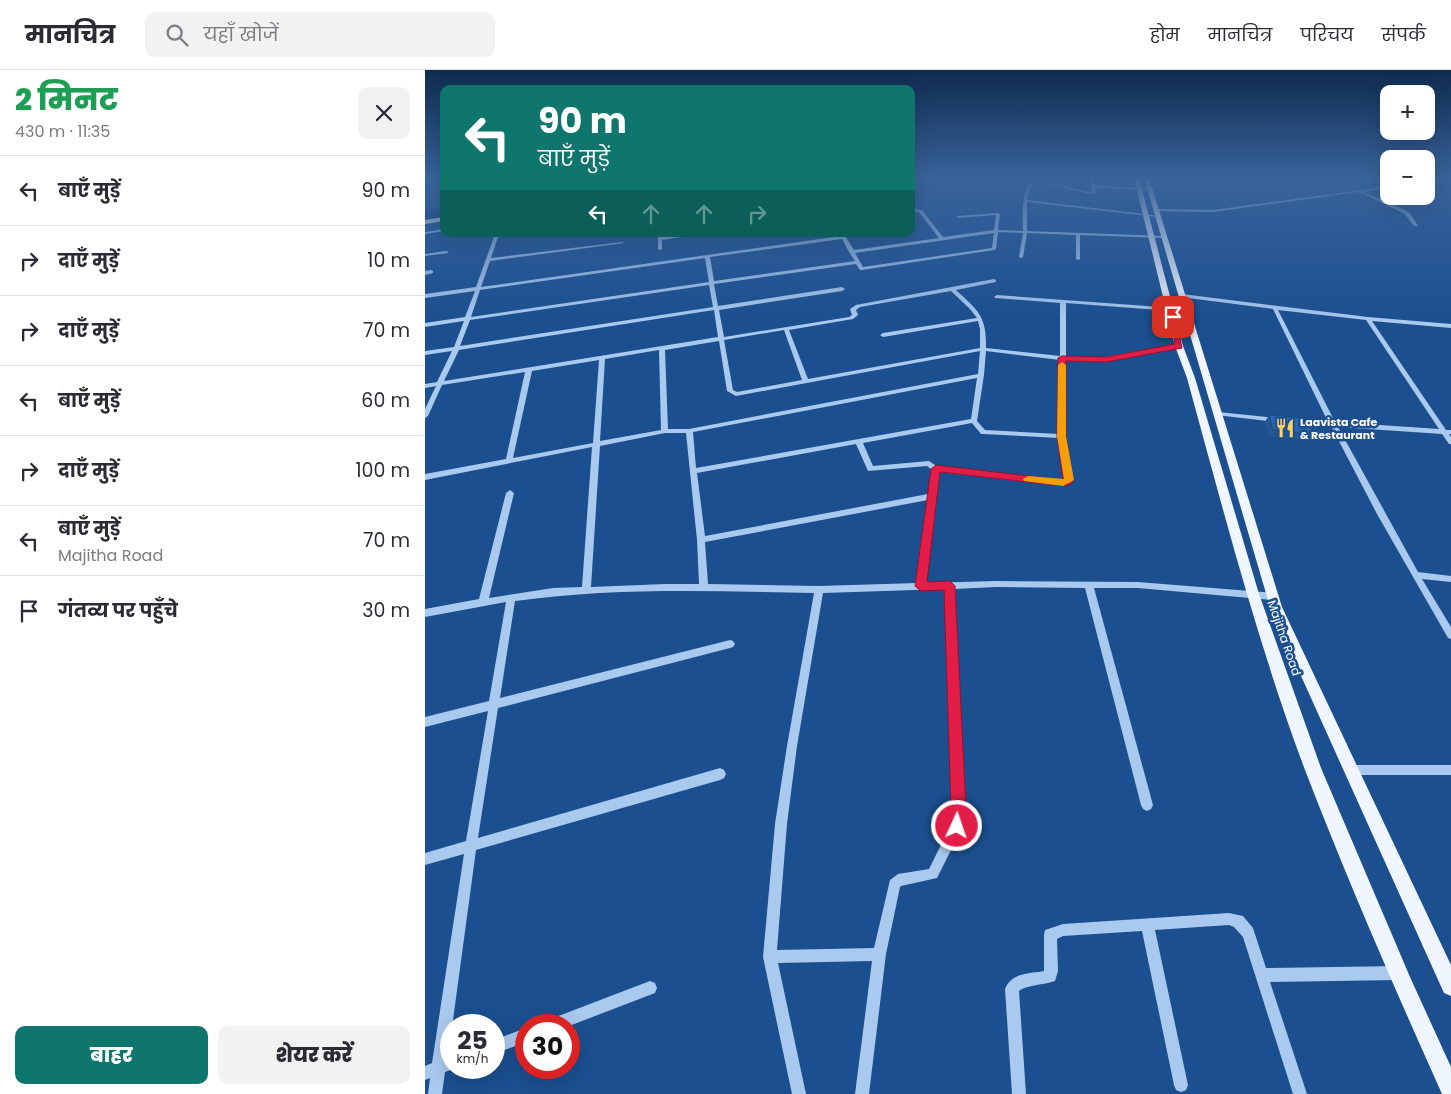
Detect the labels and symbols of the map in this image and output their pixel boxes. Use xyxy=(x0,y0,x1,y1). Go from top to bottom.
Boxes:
pin xyxy=(1152,296,1194,338)
place label: Laavista Cafe & Restaurant xyxy=(1300,414,1378,443)
restaurant icon: Laavista Cafe & Restaurant xyxy=(1274,417,1296,439)
street label: Majitha Road xyxy=(1264,598,1305,678)
position arrow xyxy=(930,799,982,851)
speed limit sign: 30 xyxy=(515,1014,580,1079)

